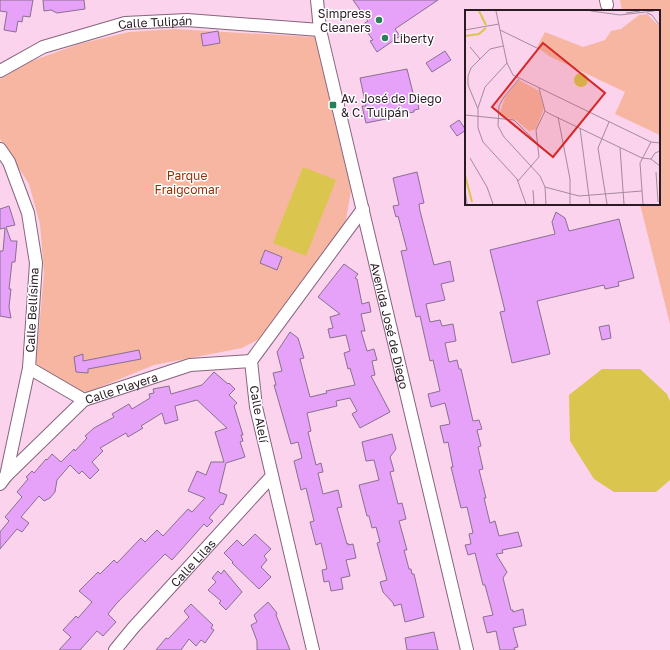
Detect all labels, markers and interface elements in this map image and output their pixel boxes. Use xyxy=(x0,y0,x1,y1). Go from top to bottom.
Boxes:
place label: Simpress Cleaners xyxy=(318,6,371,35)
inset map xyxy=(465,10,660,205)
street label: Calle Tulipán xyxy=(116,12,193,32)
marker: Simpress Cleaners xyxy=(374,15,384,25)
place label: Liberty xyxy=(393,31,434,46)
marker: Liberty xyxy=(380,33,390,43)
place label: Av. José de Diego & C. Tulipán xyxy=(341,91,442,120)
marker: Av. José de Diego & C. Tulipán xyxy=(328,100,338,110)
park label: Parque Fraigcomar xyxy=(155,168,220,197)
street label: Avenida José de Diego xyxy=(368,261,412,390)
street label: Calle Bellísima xyxy=(22,267,42,353)
street label: Calle Playera xyxy=(83,369,159,407)
street label: Calle Alelí xyxy=(247,384,272,445)
street label: Calle Lilas xyxy=(167,536,218,590)

